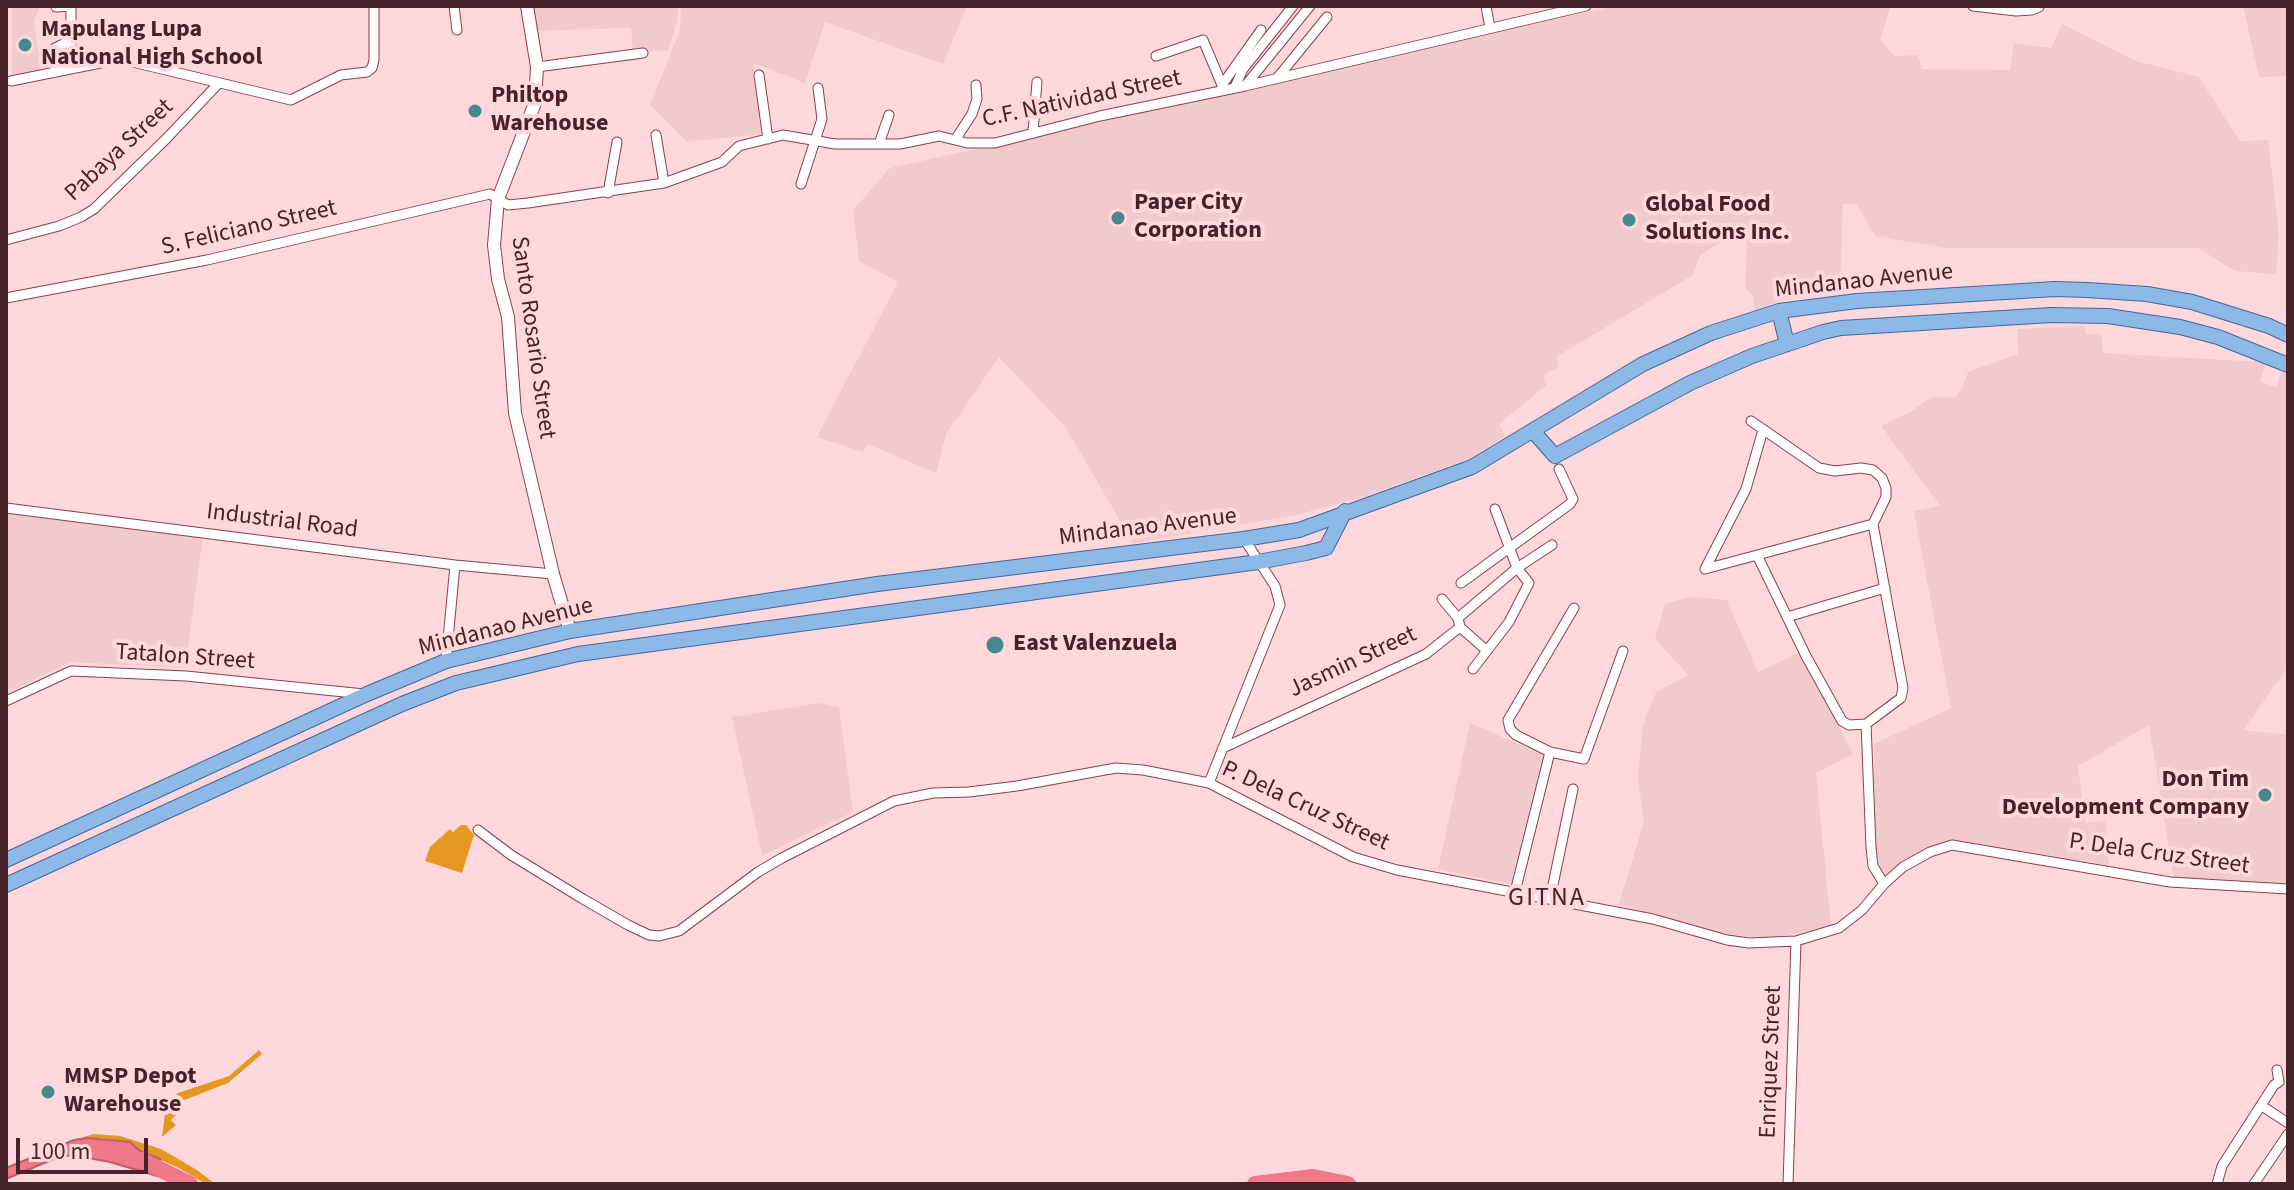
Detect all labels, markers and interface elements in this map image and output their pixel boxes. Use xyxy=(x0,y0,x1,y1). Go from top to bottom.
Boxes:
place label: Mapulang Lupa National High School xyxy=(41,17,262,73)
marker: Mapulang Lupa National High School xyxy=(16,36,34,54)
street label: C.F. Natividad Street xyxy=(980,65,1184,135)
place label: Philtop Warehouse xyxy=(491,83,608,139)
street label: Pabaya Street xyxy=(60,94,180,208)
marker: Philtop Warehouse xyxy=(466,102,484,120)
place label: Paper City Corporation xyxy=(1134,190,1262,246)
place label: Global Food Solutions Inc. xyxy=(1645,192,1790,248)
street label: S. Feliciano Street xyxy=(159,195,339,263)
marker: Paper City Corporation xyxy=(1109,209,1127,227)
marker: Global Food Solutions Inc. xyxy=(1620,211,1638,229)
street label: Santo Rosario Street xyxy=(504,235,560,441)
street label: Mindanao Avenue xyxy=(1774,258,1954,306)
street label: Industrial Road xyxy=(205,498,359,546)
street label: Mindanao Avenue xyxy=(1057,503,1239,553)
street label: Mindanao Avenue xyxy=(416,592,596,664)
street label: Jasmin Street xyxy=(1285,621,1421,705)
place label: East Valenzuela xyxy=(1013,631,1177,659)
marker: East Valenzuela xyxy=(984,634,1006,656)
street label: Tatalon Street xyxy=(114,639,256,677)
street label: P. Dela Cruz Street xyxy=(1217,756,1393,858)
place label: Don Tim Development Company xyxy=(2002,767,2249,823)
marker: Don Tim Development Company xyxy=(2256,786,2274,804)
street label: P. Dela Cruz Street xyxy=(2067,828,2251,882)
district label: GITNA xyxy=(1508,883,1586,915)
street label: Enriquez Street xyxy=(1755,985,1789,1139)
place label: MMSP Depot Warehouse xyxy=(64,1064,196,1120)
marker: MMSP Depot Warehouse xyxy=(39,1083,57,1101)
scale bar xyxy=(20,1122,152,1172)
text: 100 m xyxy=(30,1134,90,1169)

